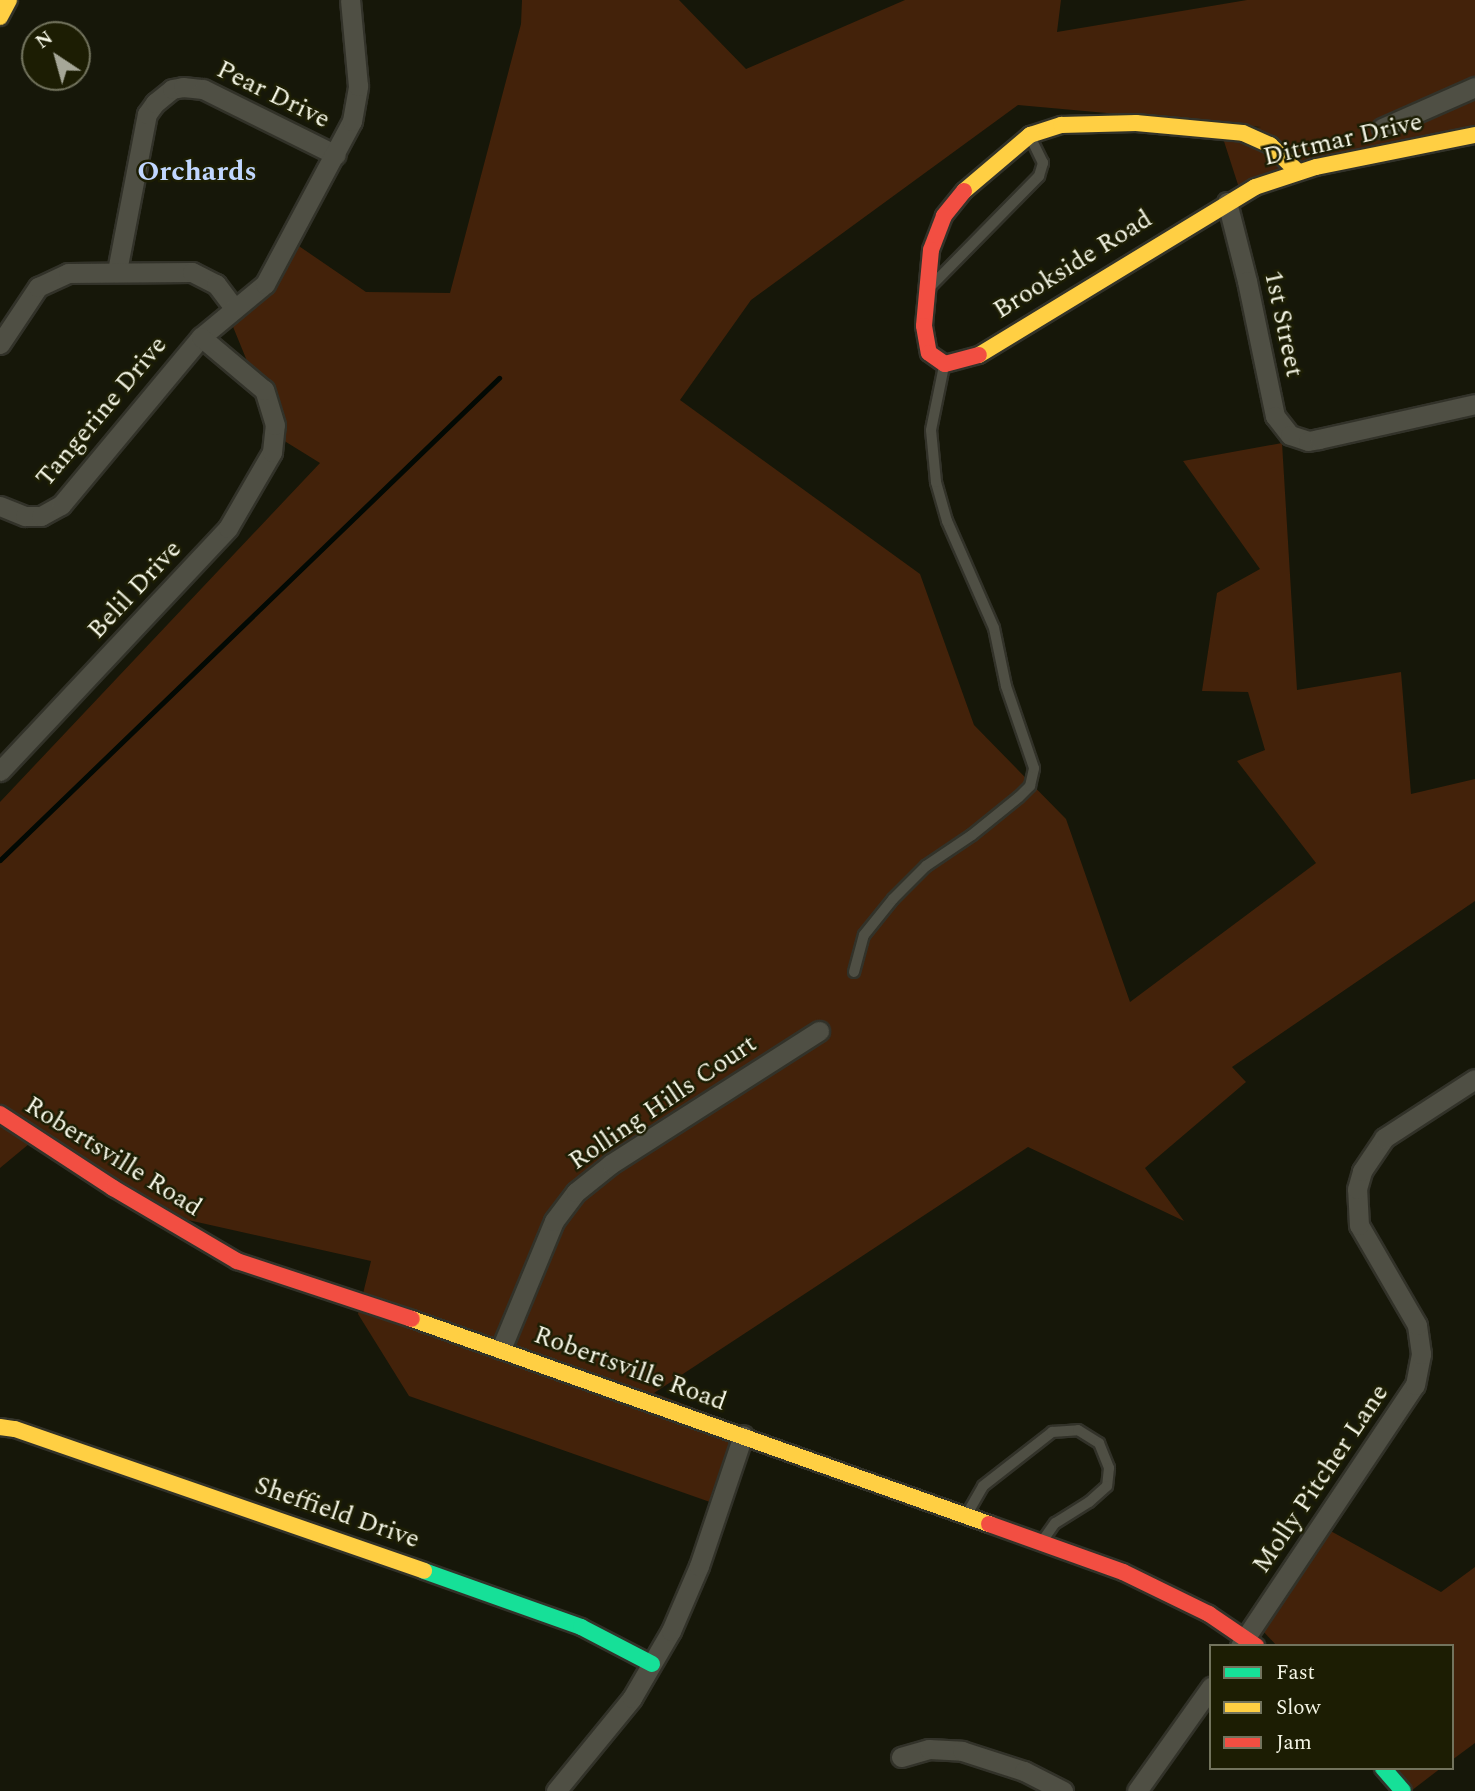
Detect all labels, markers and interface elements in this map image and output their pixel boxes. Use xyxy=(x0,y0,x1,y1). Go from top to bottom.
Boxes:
north arrow xyxy=(21,21,91,91)
text: N xyxy=(30,24,59,57)
street label: Pear Drive xyxy=(211,54,335,136)
street label: Dittmar Drive xyxy=(1260,107,1426,173)
district label: Orchards xyxy=(137,155,257,189)
street label: Brookside Road xyxy=(988,204,1158,326)
street label: 1st Street xyxy=(1257,268,1309,380)
street label: Tangerine Drive xyxy=(30,330,174,494)
street label: Belil Drive xyxy=(81,534,189,646)
street label: Rolling Hills Court xyxy=(563,1029,763,1177)
street label: Robertsville Road xyxy=(19,1090,207,1224)
street label: Robertsville Road xyxy=(529,1320,731,1418)
street label: Molly Pitcher Lane xyxy=(1246,1379,1396,1579)
street label: Sheffield Drive xyxy=(250,1470,424,1556)
legend xyxy=(1209,1644,1454,1770)
text: Fast xyxy=(1276,1657,1315,1689)
text: Slow xyxy=(1276,1692,1320,1724)
text: Jam xyxy=(1276,1727,1312,1759)

